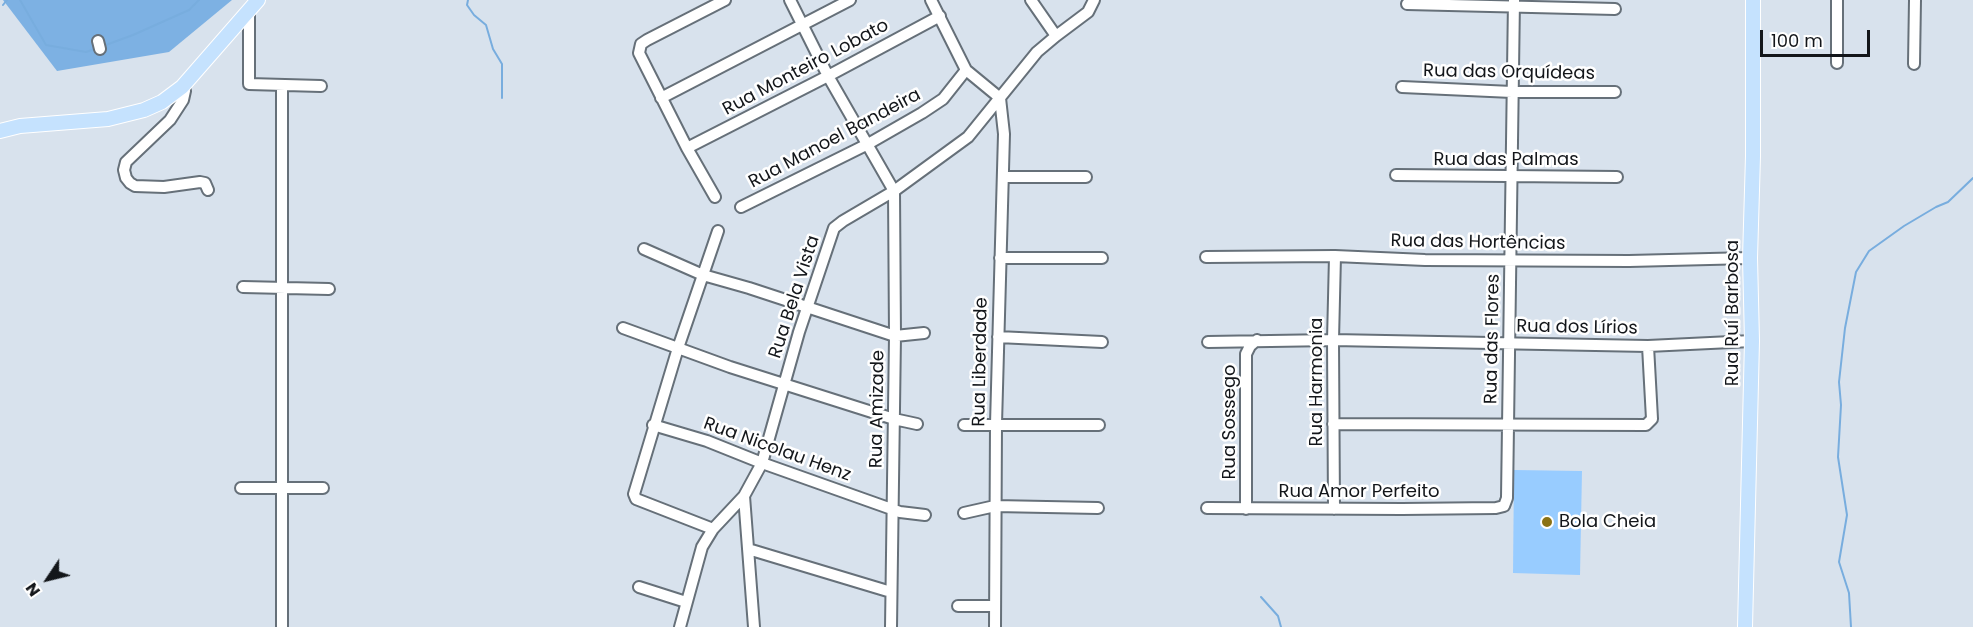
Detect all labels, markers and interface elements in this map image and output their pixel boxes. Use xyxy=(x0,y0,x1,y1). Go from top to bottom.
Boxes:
street label: Rua Monteiro Lobato xyxy=(719,15,893,121)
scale bar xyxy=(1763,18,1872,56)
text: 100 m xyxy=(1771,28,1823,53)
street label: Rua das Orquídeas xyxy=(1423,61,1595,85)
street label: Rua Manoel Bandeira xyxy=(745,84,925,194)
street label: Rua das Palmas xyxy=(1433,149,1579,171)
street label: Rua das Hortências xyxy=(1390,231,1566,255)
street label: Rua Bela Vista xyxy=(765,233,825,361)
street label: Rua Ruí Barbosa xyxy=(1722,240,1744,386)
street label: Rua das Flores xyxy=(1481,274,1505,404)
street label: Rua Liberdade xyxy=(969,297,993,427)
street label: Rua dos Lírios xyxy=(1516,316,1638,340)
street label: Rua Harmonia xyxy=(1306,318,1328,446)
street label: Rua Amizade xyxy=(866,350,890,468)
street label: Rua Sossego xyxy=(1219,364,1241,480)
street label: Rua Nicolau Henz xyxy=(700,413,854,487)
street label: Rua Amor Perfeito xyxy=(1278,481,1440,503)
place label: Bola Cheia xyxy=(1559,511,1656,533)
marker: Bola Cheia xyxy=(1540,515,1554,529)
north arrow xyxy=(18,549,78,609)
text: N xyxy=(20,578,46,601)

